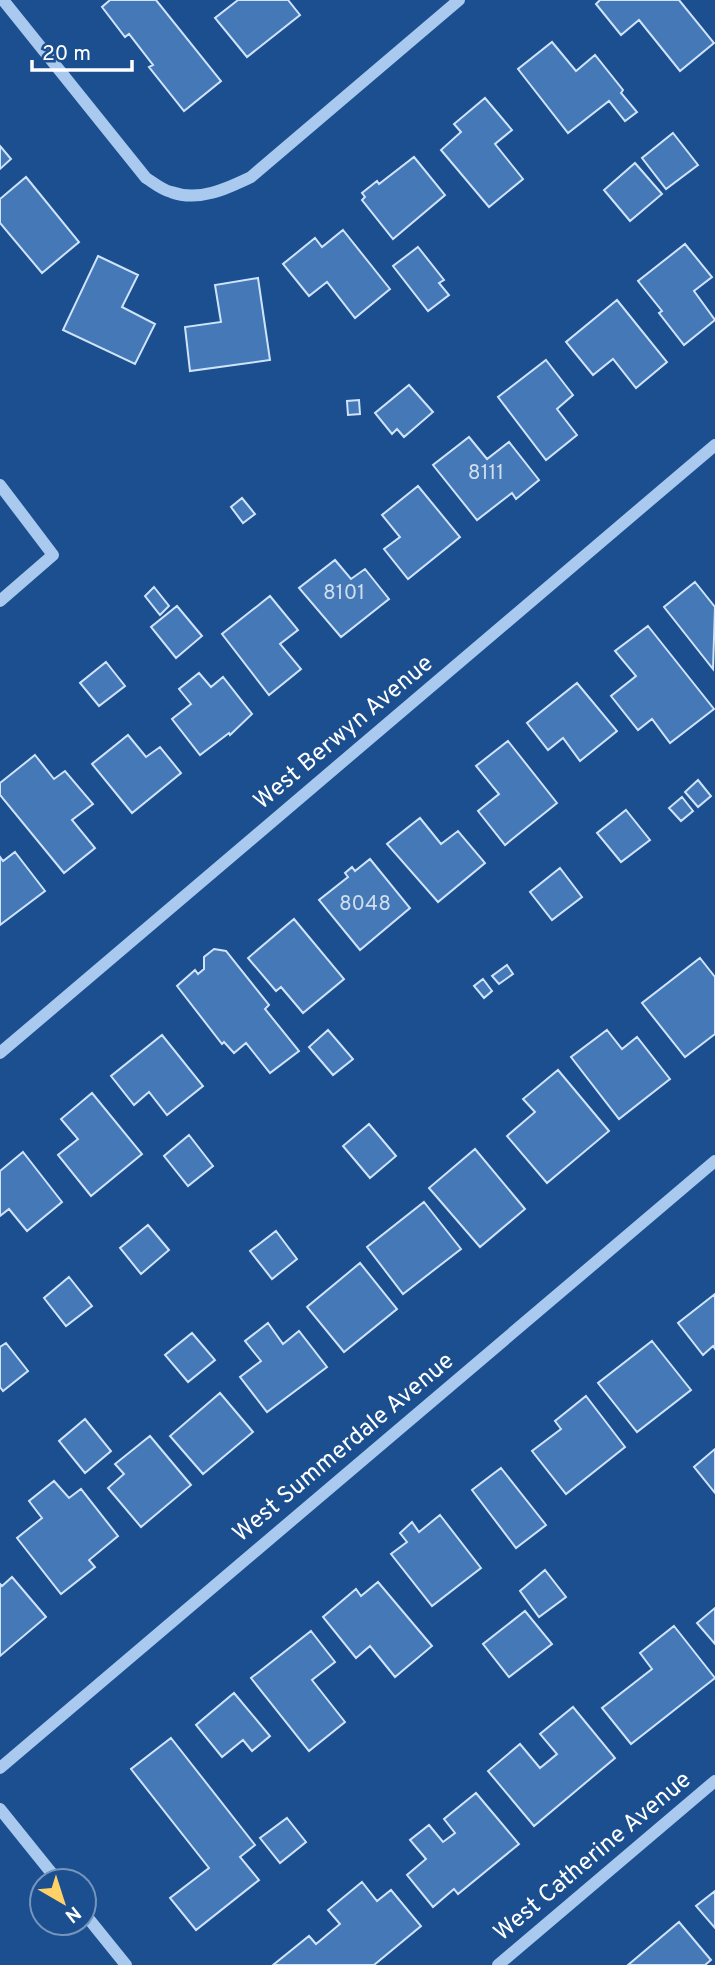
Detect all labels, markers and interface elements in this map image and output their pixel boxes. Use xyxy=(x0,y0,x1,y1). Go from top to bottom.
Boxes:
scale bar xyxy=(32,28,131,72)
text: 20 m xyxy=(42,41,91,68)
house number: 8111 xyxy=(468,460,504,487)
house number: 8101 xyxy=(323,580,365,607)
street label: West Berwyn Avenue xyxy=(248,649,440,817)
house number: 8048 xyxy=(339,891,391,918)
street label: West Summerdale Avenue xyxy=(227,1347,461,1549)
street label: West Catherine Avenue xyxy=(488,1766,698,1948)
north arrow xyxy=(28,1867,98,1937)
text: N xyxy=(60,1900,85,1927)

